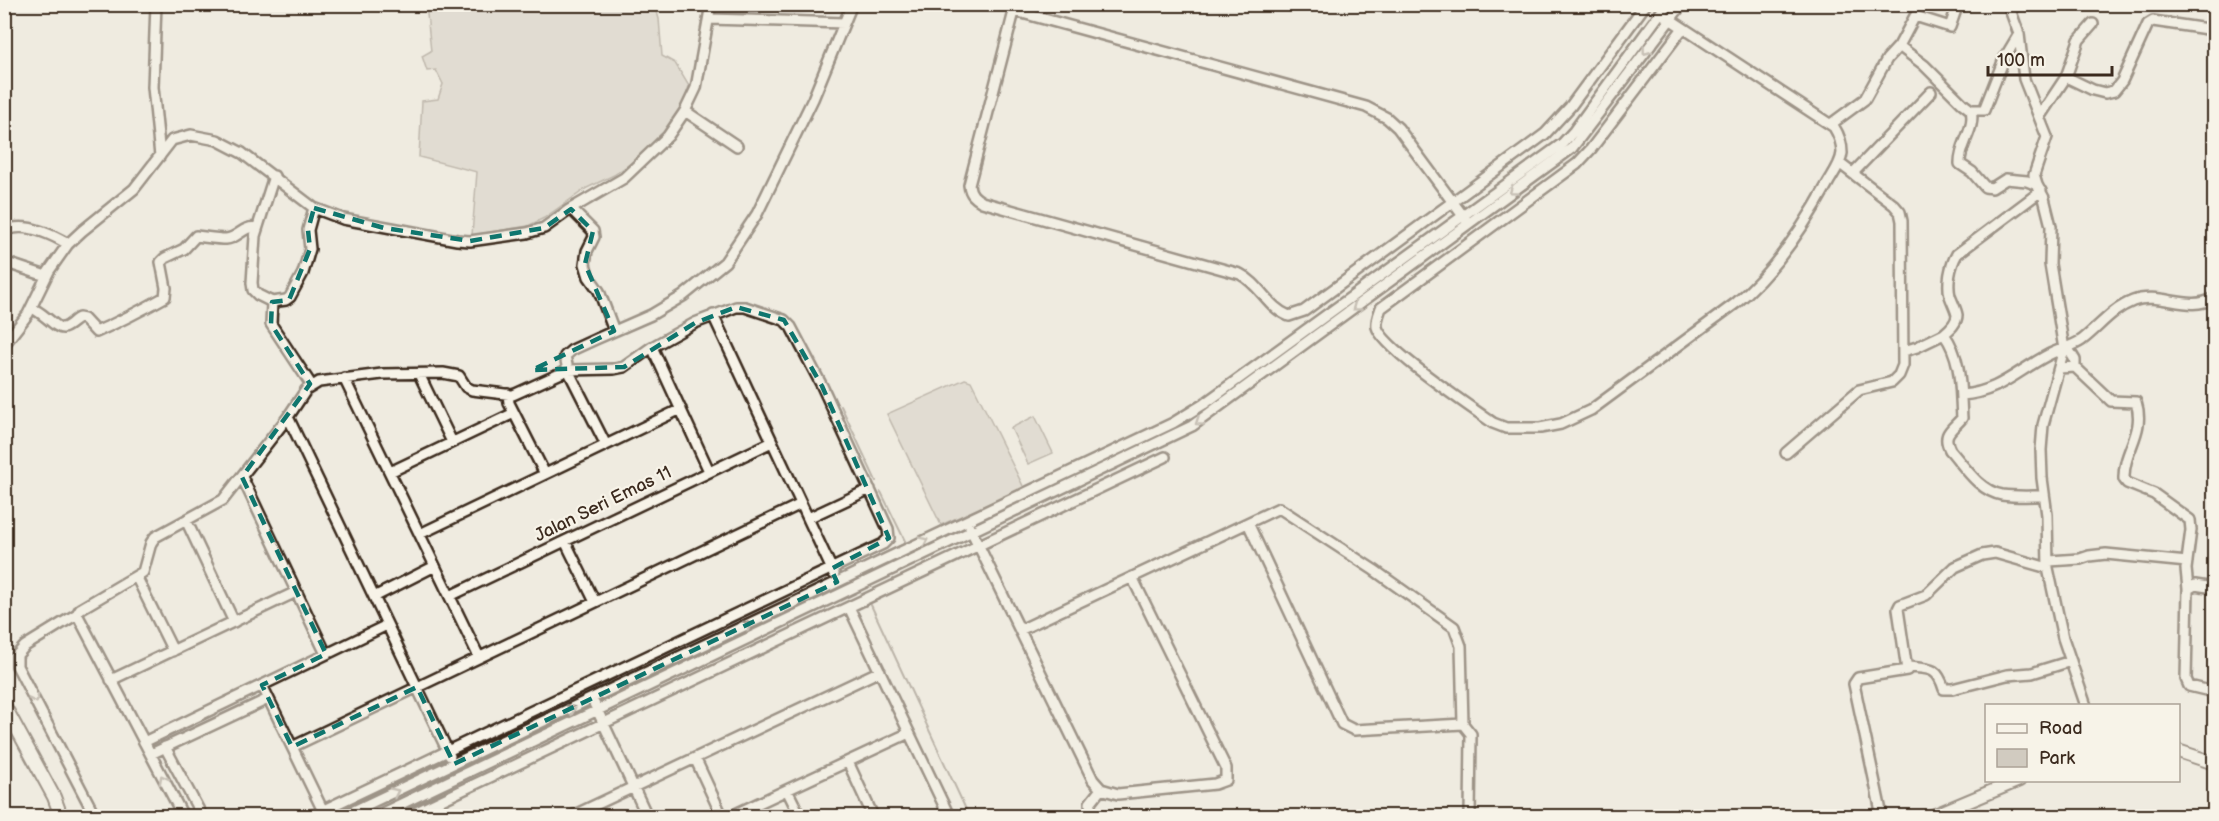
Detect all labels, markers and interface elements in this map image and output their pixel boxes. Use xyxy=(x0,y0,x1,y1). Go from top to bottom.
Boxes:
scale bar xyxy=(1988,39,2112,77)
one-way arrow xyxy=(1643,45,1654,56)
text: 100 m xyxy=(1997,50,2045,71)
one-way arrow xyxy=(1509,184,1520,195)
one-way arrow xyxy=(1352,300,1363,311)
one-way arrow xyxy=(1194,414,1205,425)
street label: Jalan Seri Emas 11 xyxy=(531,462,675,546)
one-way arrow xyxy=(918,536,929,548)
one-way arrow xyxy=(742,620,753,632)
one-way arrow xyxy=(27,693,39,704)
one-way arrow xyxy=(565,704,576,716)
legend xyxy=(1985,704,2180,782)
text: Road xyxy=(2039,718,2083,739)
text: Park xyxy=(2039,748,2075,769)
one-way arrow xyxy=(159,774,171,785)
one-way arrow xyxy=(389,787,400,799)

